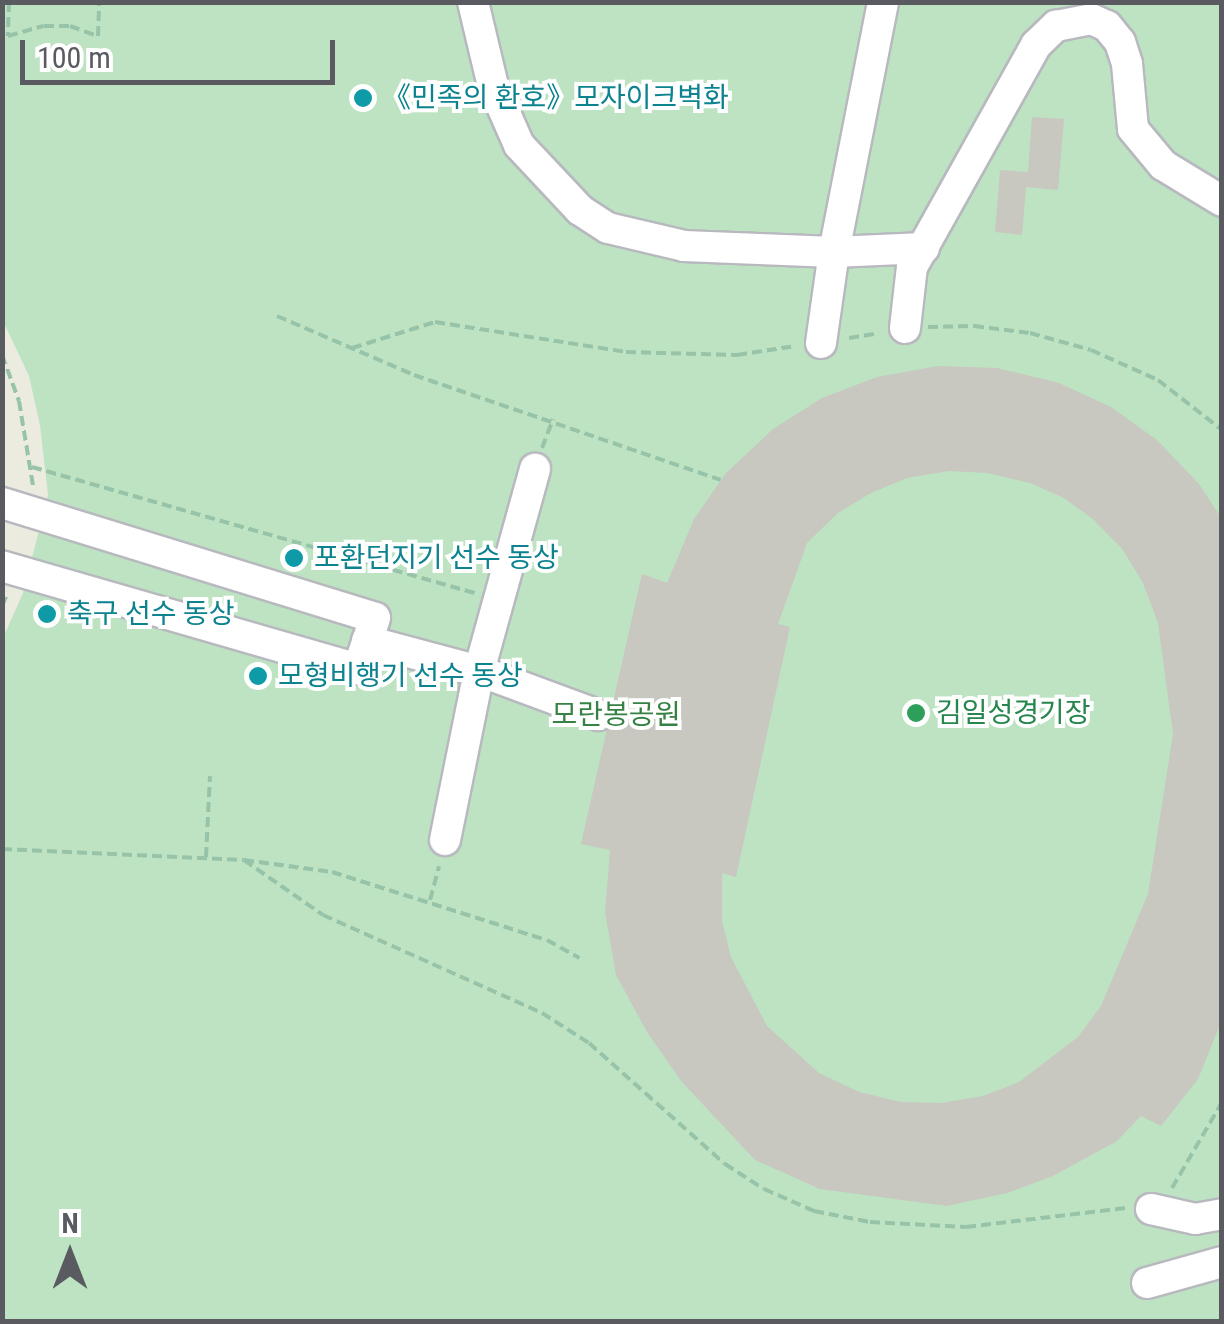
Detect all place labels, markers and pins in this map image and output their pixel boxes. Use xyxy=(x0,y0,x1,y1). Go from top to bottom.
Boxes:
place label: 《민족의 환호》모자이크벽화 xyxy=(383,81,729,115)
marker: 《민족의 환호》모자이크벽화 xyxy=(352,87,374,109)
place label: 포환던지기 선수 동상 xyxy=(314,541,559,575)
marker: 포환던지기 선수 동상 xyxy=(283,547,305,569)
place label: 축구 선수 동상 xyxy=(67,597,234,631)
marker: 축구 선수 동상 xyxy=(36,603,58,625)
place label: 모형비행기 선수 동상 xyxy=(278,659,523,693)
marker: 모형비행기 선수 동상 xyxy=(247,665,269,687)
place label: 김일성경기장 xyxy=(936,696,1091,730)
marker: 김일성경기장 xyxy=(905,702,927,724)

